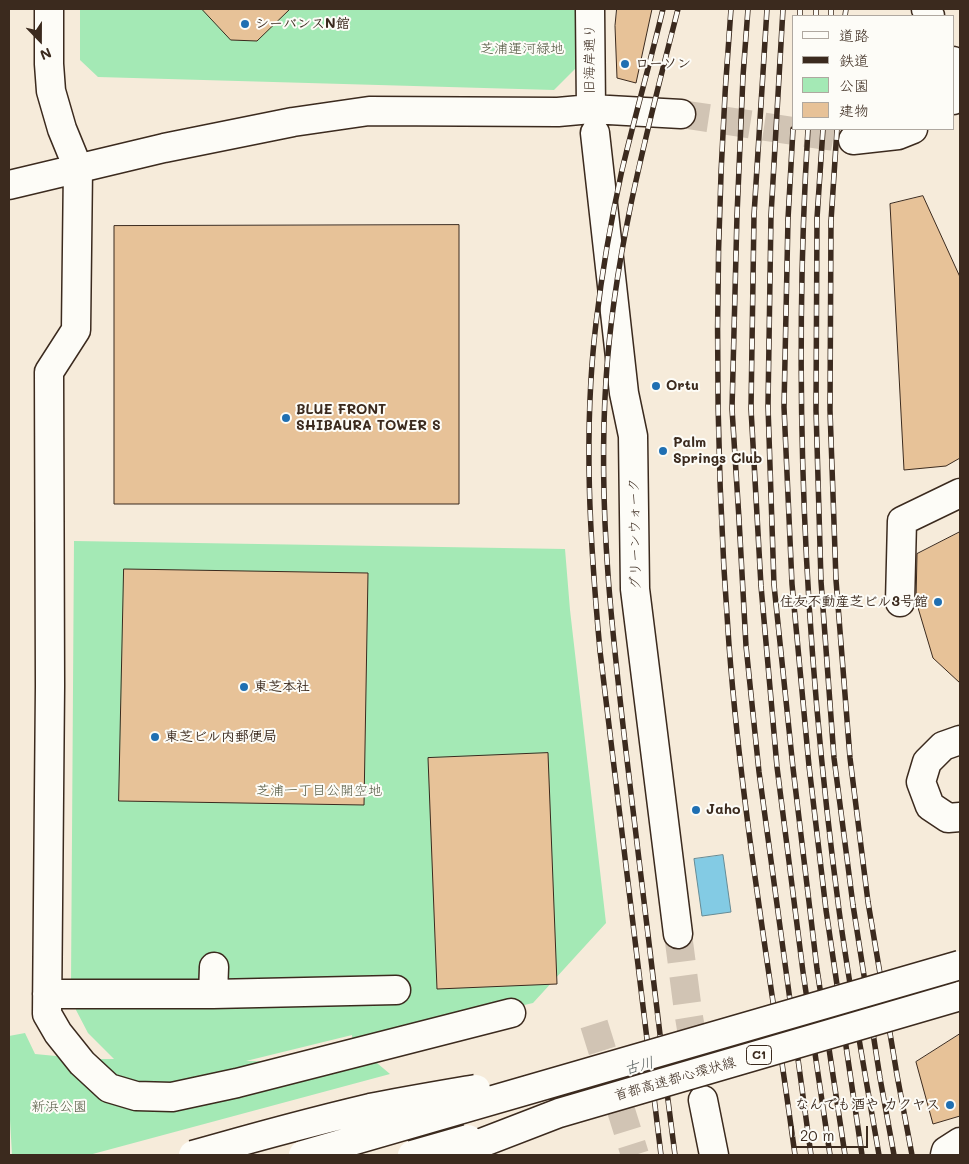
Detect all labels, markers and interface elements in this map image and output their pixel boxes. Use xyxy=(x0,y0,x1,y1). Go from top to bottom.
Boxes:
north arrow xyxy=(15,15,65,65)
legend xyxy=(792,15,954,130)
place label: シーバンスN館 xyxy=(255,16,350,32)
marker: シーバンスN館 xyxy=(239,18,251,30)
street label: 旧海岸通り xyxy=(582,24,598,94)
text: 道路 xyxy=(839,25,869,45)
park label: 芝浦運河緑地 xyxy=(480,41,564,57)
text: N xyxy=(37,44,54,65)
text: 鉄道 xyxy=(839,50,869,70)
place label: ローソン xyxy=(635,56,691,72)
marker: ローソン xyxy=(619,58,631,70)
text: 公園 xyxy=(839,75,869,95)
text: 建物 xyxy=(839,100,869,120)
place label: Ortu xyxy=(666,378,699,394)
marker: Ortu xyxy=(650,380,662,392)
place label: BLUE FRONT SHIBAURA TOWER S xyxy=(296,402,441,434)
marker: BLUE FRONT SHIBAURA TOWER S xyxy=(280,412,292,424)
place label: Palm Springs Club xyxy=(673,435,762,468)
marker: Palm Springs Club xyxy=(657,445,669,457)
street label: グリーンウォーク xyxy=(626,478,644,590)
place label: 住友不動産芝ビル3号館 xyxy=(780,594,928,610)
marker: 住友不動産芝ビル3号館 xyxy=(932,596,944,608)
place label: 東芝本社 xyxy=(254,679,310,695)
marker: 東芝本社 xyxy=(238,681,250,693)
place label: 東芝ビル内郵便局 xyxy=(165,729,277,745)
marker: 東芝ビル内郵便局 xyxy=(149,731,161,743)
park label: 芝浦一丁目公開空地 xyxy=(256,783,382,799)
place label: Jaho xyxy=(706,802,740,818)
marker: Jaho xyxy=(690,804,702,816)
road number: C1 xyxy=(746,1046,772,1064)
water label: 古川 xyxy=(622,1053,656,1079)
street label: 首都高速都心環状線 xyxy=(612,1054,738,1104)
place label: なんでも酒や カクヤス xyxy=(795,1097,940,1113)
park label: 新浜公園 xyxy=(31,1099,87,1115)
marker: なんでも酒や カクヤス xyxy=(944,1099,956,1111)
scale bar xyxy=(794,1116,870,1148)
text: 20 m xyxy=(800,1125,834,1145)

